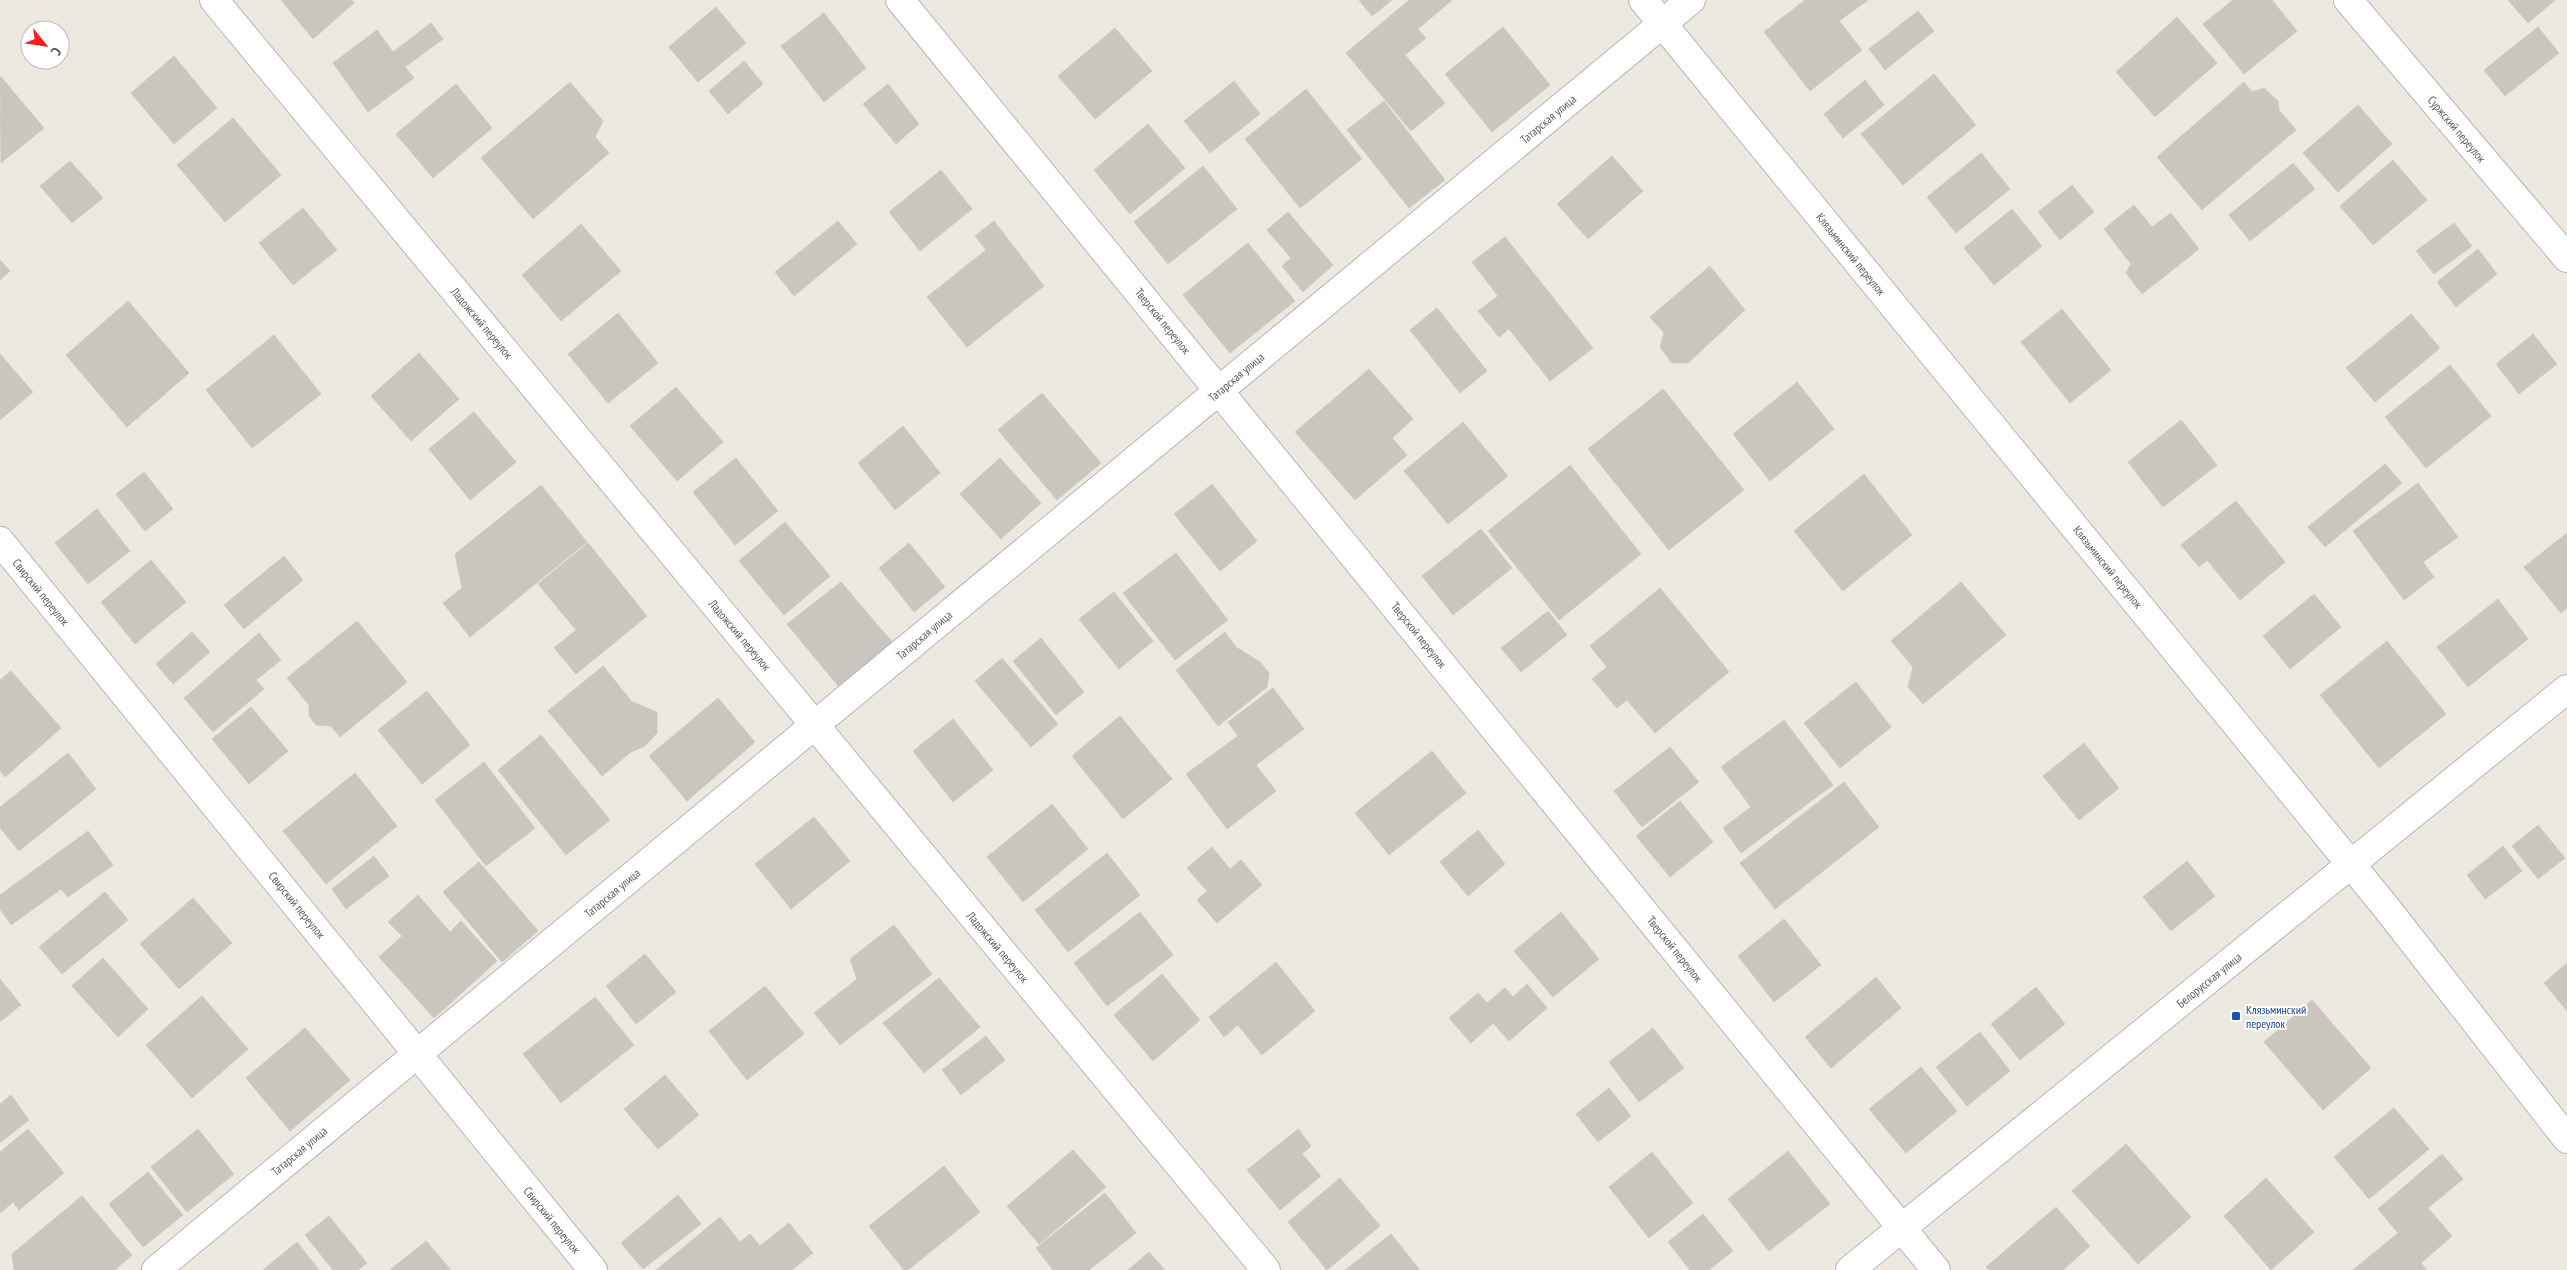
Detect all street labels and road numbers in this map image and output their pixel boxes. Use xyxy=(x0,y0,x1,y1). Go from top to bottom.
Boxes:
street label: Татарская улица xyxy=(1517,91,1579,147)
street label: Суржский переулок xyxy=(2425,93,2490,166)
street label: Клязьминский переулок xyxy=(1813,210,1889,299)
street label: Ладожский переулок xyxy=(447,283,517,362)
street label: Тверской переулок xyxy=(1132,285,1194,357)
street label: Татарская улица xyxy=(1205,349,1267,405)
street label: Клязьминский переулок xyxy=(2070,523,2146,612)
street label: Свирский переулок xyxy=(9,555,73,629)
street label: Ладожский переулок xyxy=(705,595,775,674)
street label: Тверской переулок xyxy=(1388,599,1450,671)
street label: Татарская улица xyxy=(893,607,955,663)
street label: Татарская улица xyxy=(581,865,643,921)
street label: Свирский переулок xyxy=(265,868,329,942)
street label: Ладожский переулок xyxy=(963,907,1033,986)
street label: Тверской переулок xyxy=(1644,913,1706,985)
street label: Белорусская улица xyxy=(2173,949,2245,1011)
street label: Татарская улица xyxy=(268,1123,330,1179)
street label: Свирский переулок xyxy=(520,1183,584,1257)

